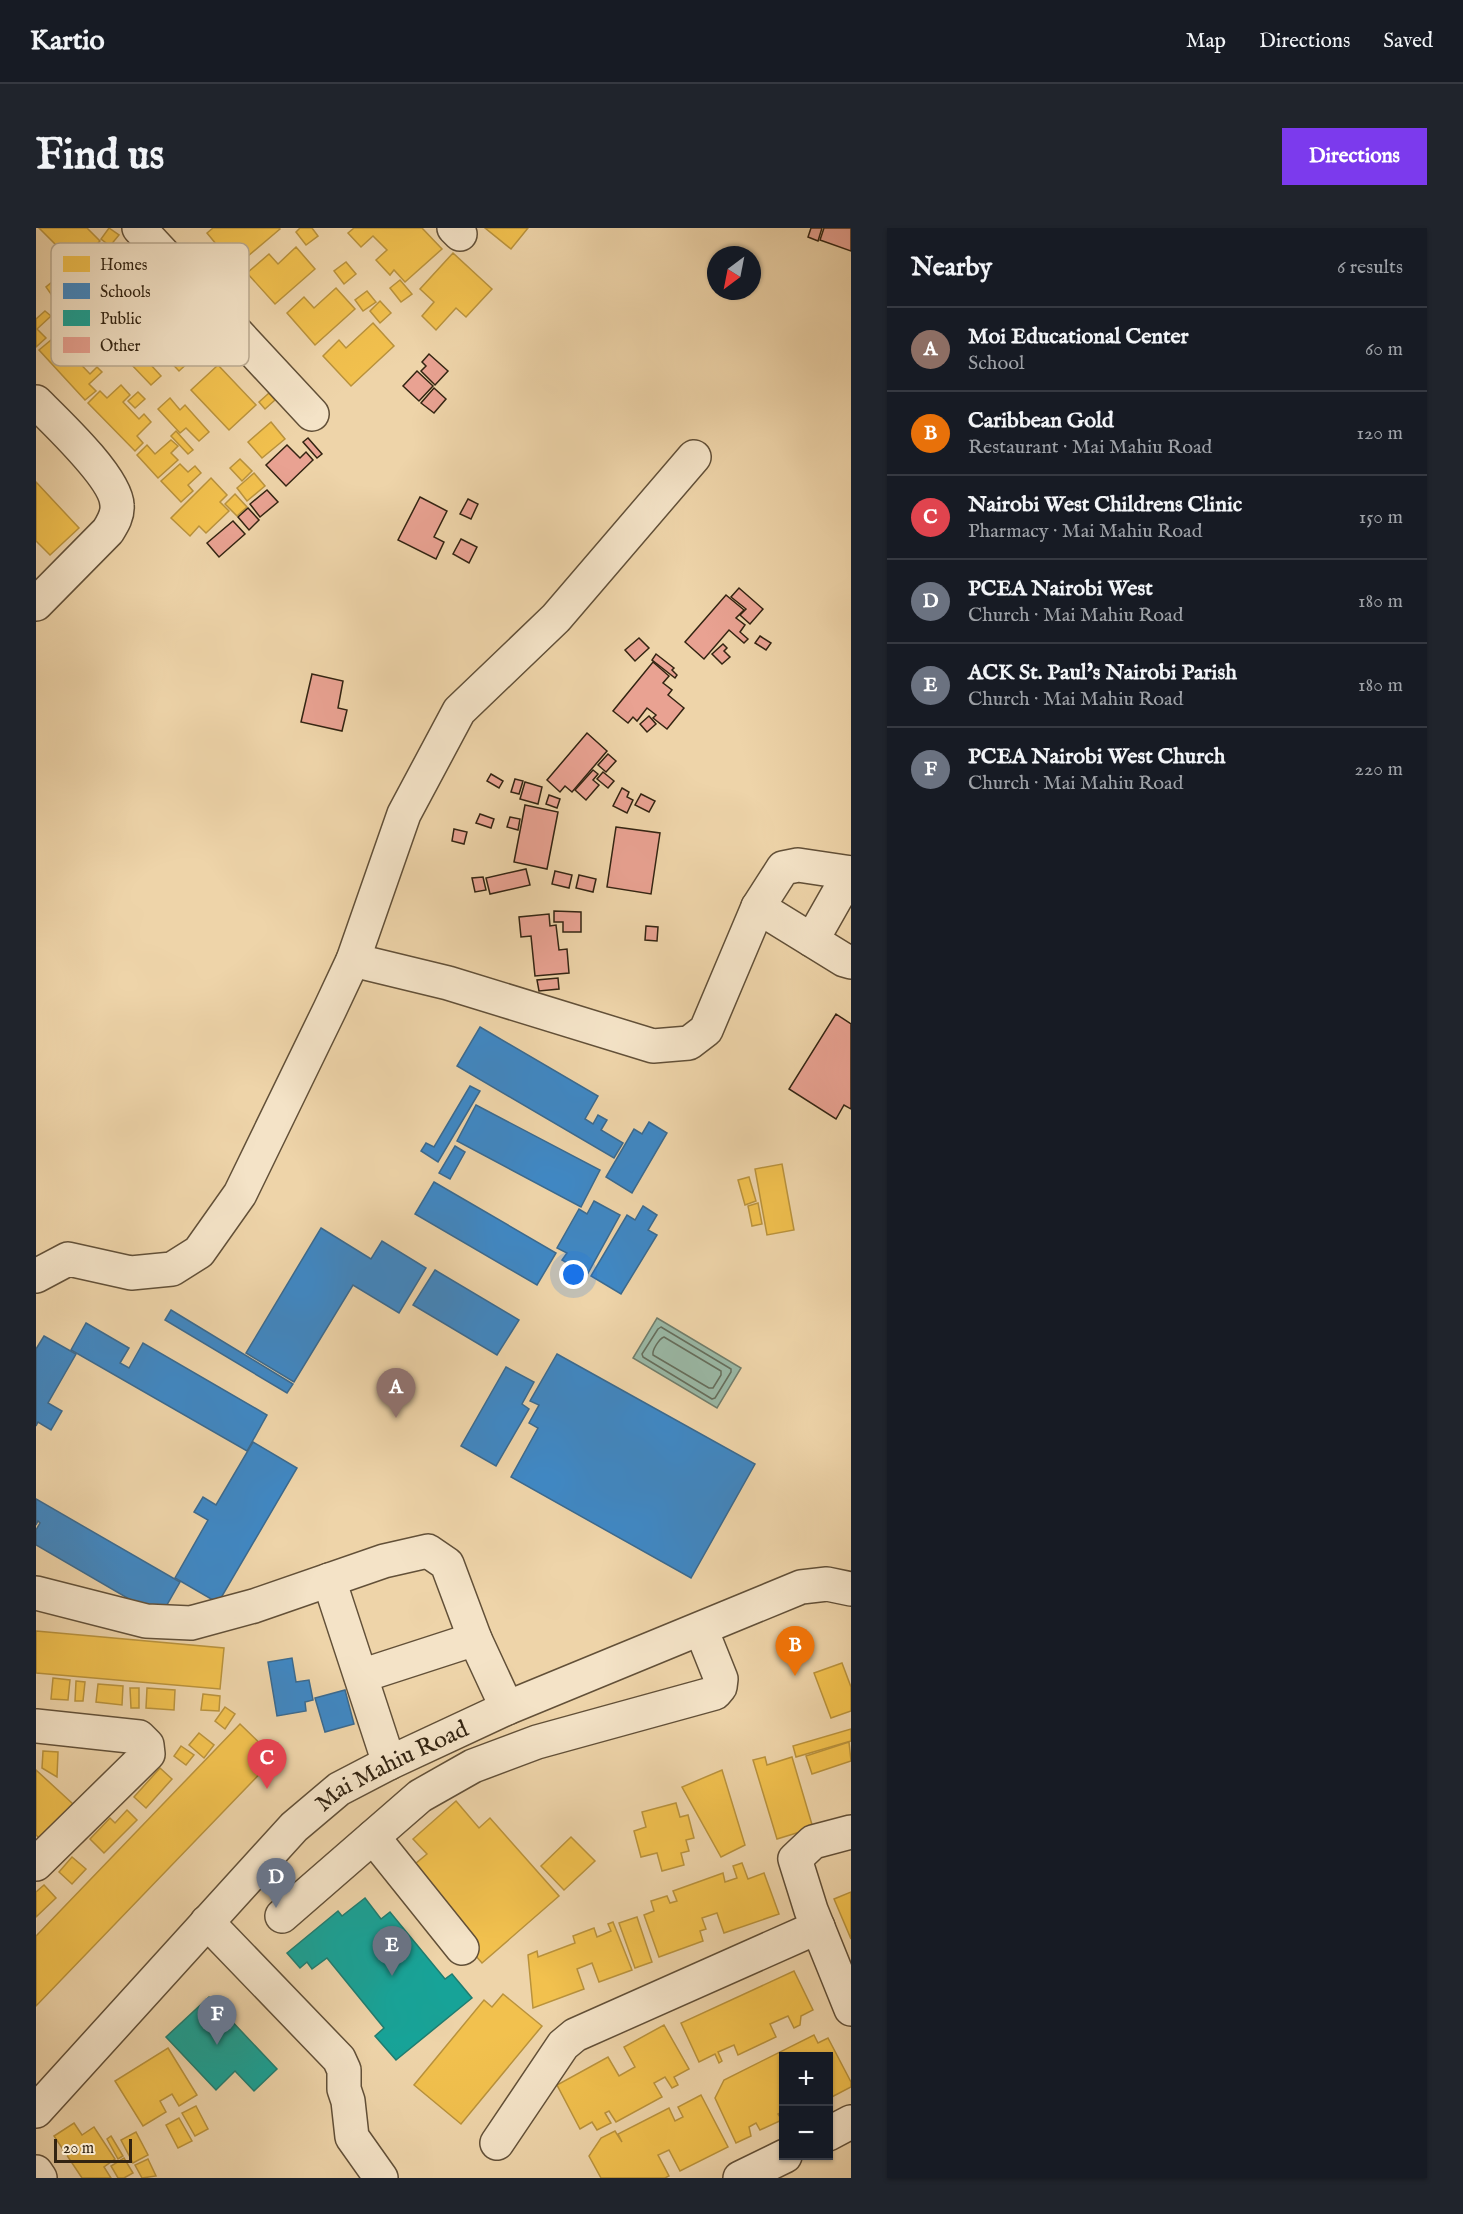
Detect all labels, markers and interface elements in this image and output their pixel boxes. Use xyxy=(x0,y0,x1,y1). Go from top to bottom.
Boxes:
text: Kartio xyxy=(30,24,105,59)
text: Map xyxy=(1186,28,1226,55)
text: Directions xyxy=(1259,28,1350,55)
text: Saved xyxy=(1383,28,1433,55)
button: Directions xyxy=(1282,128,1427,185)
text: Find us xyxy=(36,130,164,183)
legend xyxy=(51,243,249,366)
north arrow xyxy=(707,246,761,300)
text: Nearby xyxy=(911,251,992,284)
text: 6 results xyxy=(1337,255,1403,280)
text: Homes xyxy=(100,256,148,276)
text: Schools xyxy=(100,283,151,303)
text: Public xyxy=(100,310,142,330)
text: Moi Educational Center xyxy=(968,323,1189,351)
text: Other xyxy=(100,337,141,357)
text: A xyxy=(924,337,937,362)
text: 60 m xyxy=(1365,337,1403,362)
text: School xyxy=(968,351,1024,376)
text: Caribbean Gold xyxy=(968,407,1114,435)
text: B xyxy=(924,421,937,446)
text: 120 m xyxy=(1357,421,1403,446)
text: Restaurant · Mai Mahiu Road xyxy=(968,435,1212,460)
text: Nairobi West Childrens Clinic xyxy=(968,491,1242,519)
text: C xyxy=(923,505,938,530)
text: 150 m xyxy=(1359,505,1403,530)
text: Pharmacy · Mai Mahiu Road xyxy=(968,519,1202,544)
text: PCEA Nairobi West xyxy=(968,575,1153,603)
text: D xyxy=(922,589,939,614)
text: 180 m xyxy=(1358,589,1403,614)
text: Church · Mai Mahiu Road xyxy=(968,603,1183,628)
text: ACK St. Paul's Nairobi Parish xyxy=(968,659,1237,687)
text: E xyxy=(924,673,937,698)
text: 180 m xyxy=(1358,673,1403,698)
text: Church · Mai Mahiu Road xyxy=(968,687,1183,712)
text: PCEA Nairobi West Church xyxy=(968,743,1225,771)
text: F xyxy=(924,757,937,782)
text: 220 m xyxy=(1355,757,1403,782)
text: Church · Mai Mahiu Road xyxy=(968,771,1183,796)
your location xyxy=(559,1260,588,1289)
pin: A xyxy=(376,1368,416,1418)
pin: B xyxy=(776,1626,814,1676)
street label: Mai Mahiu Road xyxy=(309,1714,474,1819)
pin: C xyxy=(248,1740,286,1789)
pin: D xyxy=(256,1858,296,1908)
pin: E xyxy=(372,1926,412,1976)
pin: F xyxy=(198,1996,237,2045)
map controls xyxy=(779,2052,833,2160)
button: + xyxy=(779,2052,833,2106)
button: − xyxy=(779,2106,833,2160)
scale bar xyxy=(54,2136,132,2164)
text: 20 m xyxy=(63,2139,94,2159)

